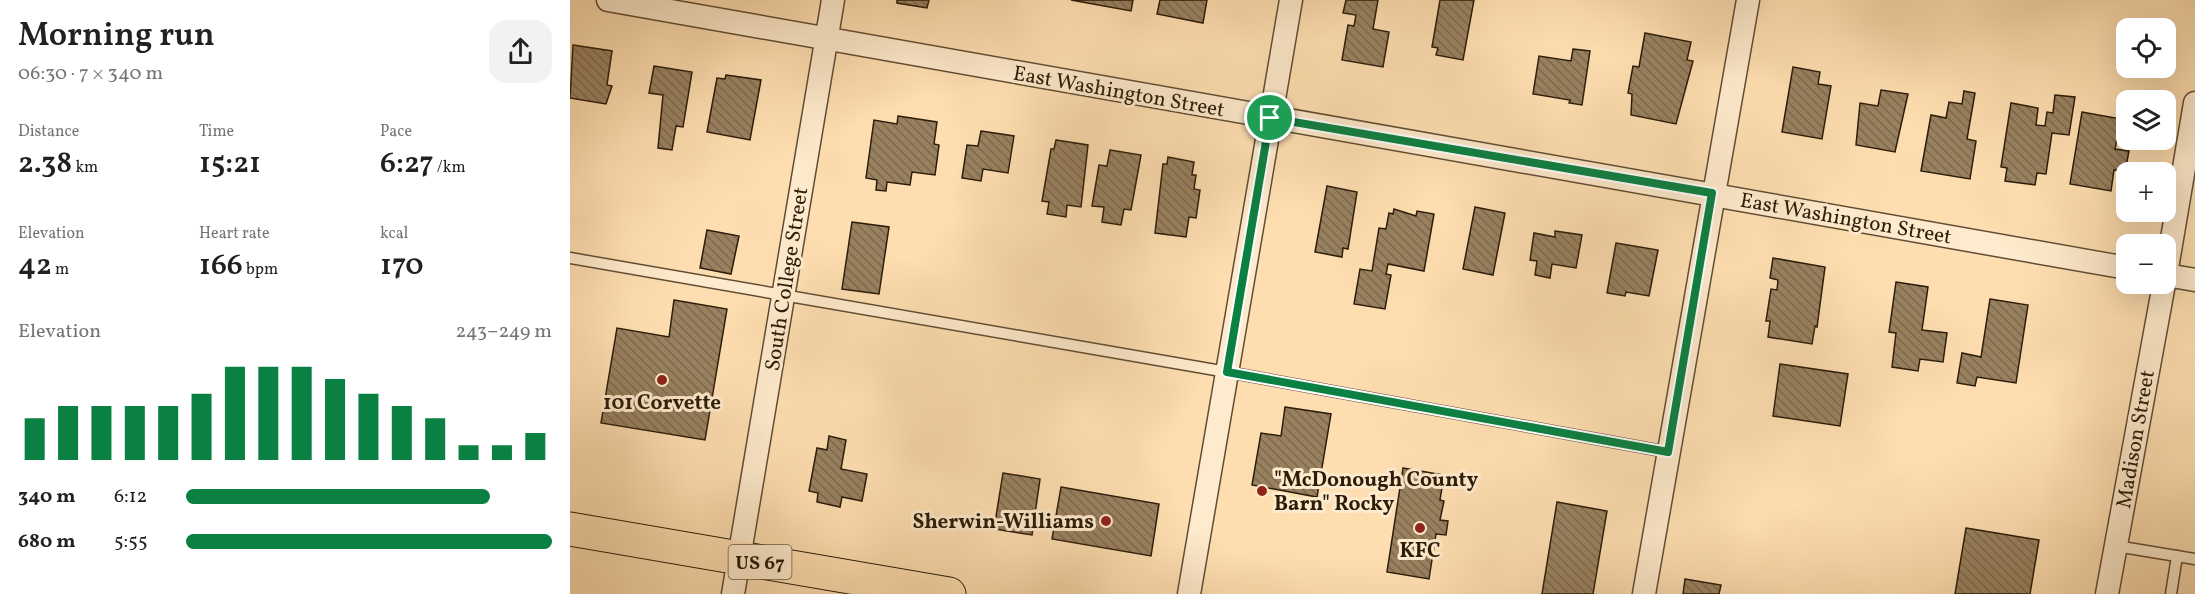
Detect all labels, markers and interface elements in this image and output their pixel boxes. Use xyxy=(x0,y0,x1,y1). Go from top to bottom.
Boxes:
text: Morning run xyxy=(18,14,215,60)
map controls xyxy=(2116,18,2176,294)
button: locate xyxy=(2116,18,2176,78)
button: share xyxy=(489,20,552,83)
text: 06:30 · 7 × 340 m xyxy=(18,60,163,88)
street label: East Washington Street xyxy=(1011,60,1227,125)
button: layers xyxy=(2116,90,2176,150)
pin xyxy=(1244,92,1295,143)
icon: arrive xyxy=(1253,101,1286,134)
text: Distance xyxy=(18,121,79,143)
text: Time xyxy=(199,121,234,143)
text: Pace xyxy=(380,121,412,143)
text: 2.38 xyxy=(18,143,72,185)
text: 15:21 xyxy=(199,143,261,185)
text: 6:27 xyxy=(380,143,434,185)
text: km xyxy=(72,157,98,179)
text: /km xyxy=(434,157,466,179)
button: + xyxy=(2116,162,2176,222)
street label: South College Street xyxy=(759,185,816,373)
street label: East Washington Street xyxy=(1738,187,1954,252)
text: Elevation xyxy=(18,223,85,245)
text: Heart rate xyxy=(199,223,270,245)
text: kcal xyxy=(380,223,408,245)
button: − xyxy=(2116,234,2176,294)
text: 42 xyxy=(18,245,52,287)
text: 166 xyxy=(199,245,243,287)
text: 170 xyxy=(380,245,424,287)
text: m xyxy=(52,259,69,281)
text: bpm xyxy=(243,259,278,281)
text: Elevation xyxy=(18,318,101,346)
text: 243–249 m xyxy=(456,318,552,346)
street label: Madison Street xyxy=(2110,368,2163,511)
marker: 101 Corvette xyxy=(655,373,669,387)
place label: 101 Corvette xyxy=(603,389,721,418)
place label: "McDonough County Barn" Rocky xyxy=(1274,466,1478,519)
text: 340 m xyxy=(18,483,76,511)
text: 6:12 xyxy=(114,483,147,511)
marker: "McDonough County Barn" Rocky xyxy=(1255,484,1269,498)
place label: Sherwin-Williams xyxy=(913,508,1094,537)
marker: Sherwin-Williams xyxy=(1099,514,1113,528)
marker: KFC xyxy=(1413,521,1427,535)
text: 680 m xyxy=(18,528,76,556)
text: 5:55 xyxy=(114,528,148,556)
place label: KFC xyxy=(1399,537,1441,566)
road number: US 67 xyxy=(728,545,792,579)

